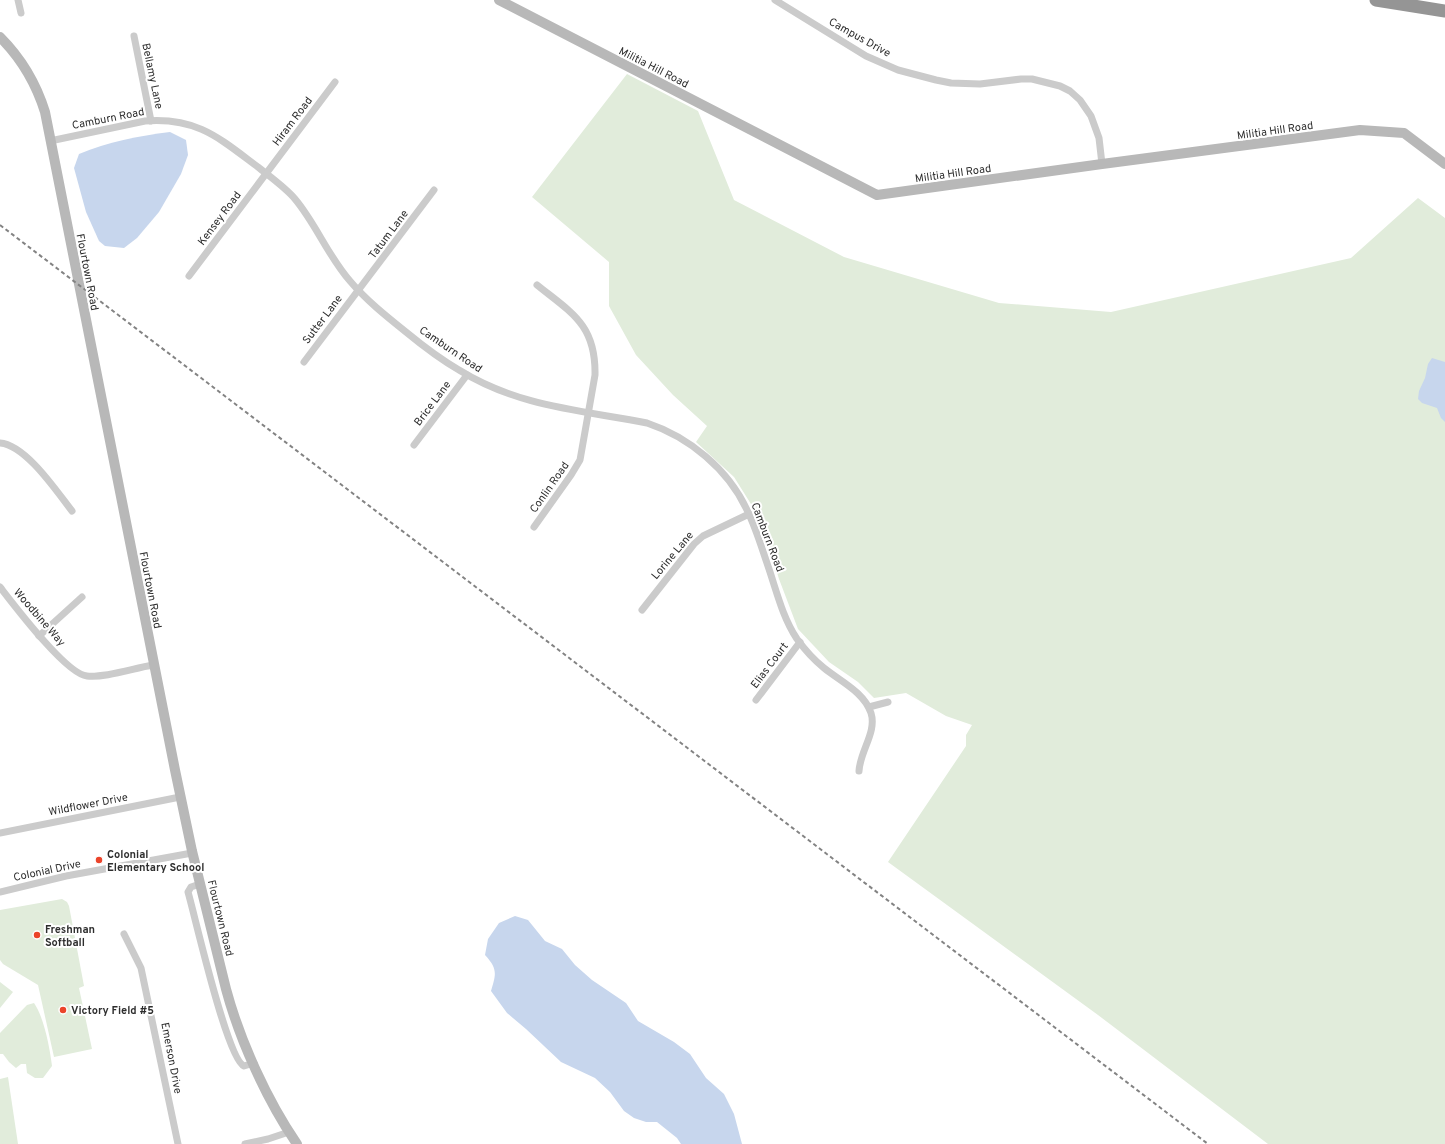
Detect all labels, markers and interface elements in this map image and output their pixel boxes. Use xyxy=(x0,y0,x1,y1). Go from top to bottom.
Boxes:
street label: Campus Drive xyxy=(826,15,893,61)
street label: Bellamy Lane xyxy=(138,42,166,110)
street label: Militia Hill Road xyxy=(616,44,691,92)
street label: Hiram Road xyxy=(270,94,316,149)
street label: Camburn Road xyxy=(71,105,146,133)
street label: Militia Hill Road xyxy=(1236,119,1314,143)
street label: Militia Hill Road xyxy=(914,162,992,186)
street label: Kensey Road xyxy=(195,189,245,248)
street label: Tatum Lane xyxy=(366,207,412,262)
street label: Flourtown Road xyxy=(73,233,101,312)
street label: Sutter Lane xyxy=(300,292,346,347)
street label: Camburn Road xyxy=(416,324,485,376)
street label: Brice Lane xyxy=(411,378,454,429)
street label: Conlin Road xyxy=(527,459,573,516)
street label: Camburn Road xyxy=(747,501,787,574)
street label: Lorine Lane xyxy=(649,529,697,583)
street label: Flourtown Road xyxy=(136,551,164,630)
street label: Woodbine Way xyxy=(10,586,68,650)
street label: Elias Court xyxy=(748,640,792,691)
street label: Wildflower Drive xyxy=(47,790,129,820)
place label: Colonial Elementary School xyxy=(107,848,204,875)
marker: Colonial Elementary School xyxy=(94,855,104,865)
street label: Colonial Drive xyxy=(12,857,82,885)
street label: Flourtown Road xyxy=(204,879,236,958)
place label: Freshman Softball xyxy=(45,923,95,950)
marker: Freshman Softball xyxy=(32,930,42,940)
place label: Victory Field #5 xyxy=(71,1004,154,1018)
marker: Victory Field #5 xyxy=(58,1005,68,1015)
street label: Emerson Drive xyxy=(157,1021,185,1095)

